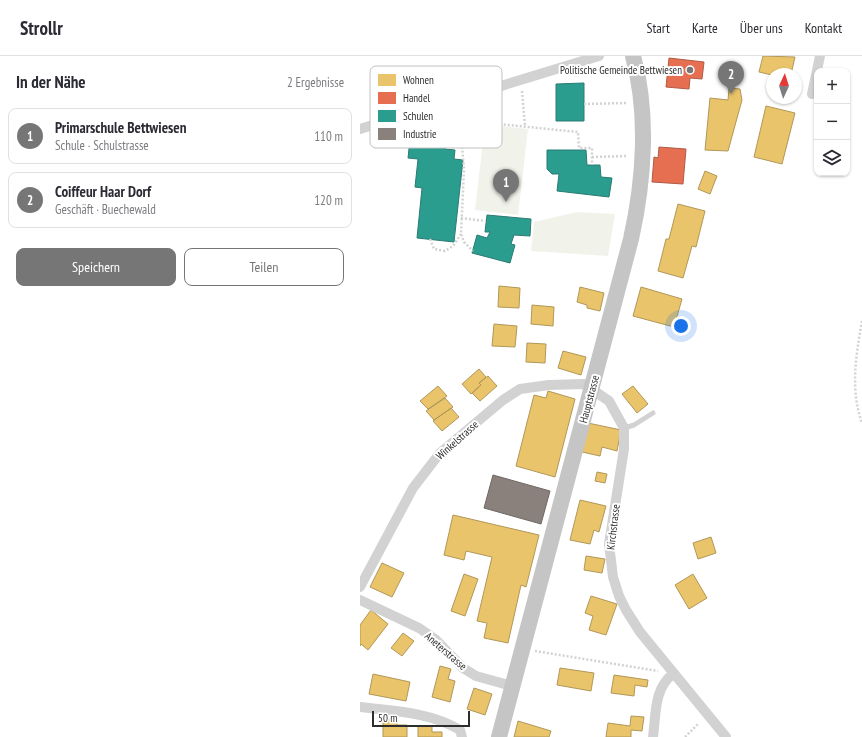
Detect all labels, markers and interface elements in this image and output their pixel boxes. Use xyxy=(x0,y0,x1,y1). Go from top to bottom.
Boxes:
text: Strollr xyxy=(20,16,63,40)
text: Start xyxy=(646,19,670,37)
text: Karte xyxy=(692,19,718,37)
text: Über uns xyxy=(740,19,783,37)
text: Kontakt xyxy=(805,19,842,37)
pin: 2 xyxy=(718,61,744,94)
place label: Politische Gemeinde Bettwiesen xyxy=(560,63,682,77)
marker: Politische Gemeinde Bettwiesen xyxy=(685,65,695,75)
legend xyxy=(370,66,502,148)
north arrow xyxy=(766,68,802,104)
map controls xyxy=(814,68,850,176)
button: + xyxy=(814,68,850,104)
text: In der Nähe xyxy=(16,71,86,93)
text: Wohnen xyxy=(403,73,434,87)
text: 2 Ergebnisse xyxy=(287,74,344,91)
text: Handel xyxy=(403,91,430,105)
button: − xyxy=(814,104,850,140)
text: Schulen xyxy=(403,109,433,123)
text: Primarschule Bettwiesen xyxy=(55,118,187,137)
text: Industrie xyxy=(403,127,437,141)
text: 1 xyxy=(27,128,33,145)
text: 110 m xyxy=(314,128,343,145)
text: Schule · Schulstrasse xyxy=(55,137,149,154)
button: layers xyxy=(814,140,850,176)
pin: 1 xyxy=(493,169,519,202)
text: Coiffeur Haar Dorf xyxy=(55,182,151,201)
text: 2 xyxy=(27,192,33,209)
text: 120 m xyxy=(314,192,343,209)
text: Geschäft · Buechewald xyxy=(55,201,156,218)
button: Speichern xyxy=(16,248,176,286)
button: Teilen xyxy=(184,248,344,286)
your location xyxy=(671,316,691,336)
street label: Hauptstrasse xyxy=(576,373,602,424)
street label: Winkelstrasse xyxy=(433,417,481,463)
street label: Kirchstrasse xyxy=(603,503,623,551)
street label: Aneterstrasse xyxy=(422,629,470,673)
scale bar xyxy=(372,709,470,728)
text: 50 m xyxy=(378,711,397,725)

